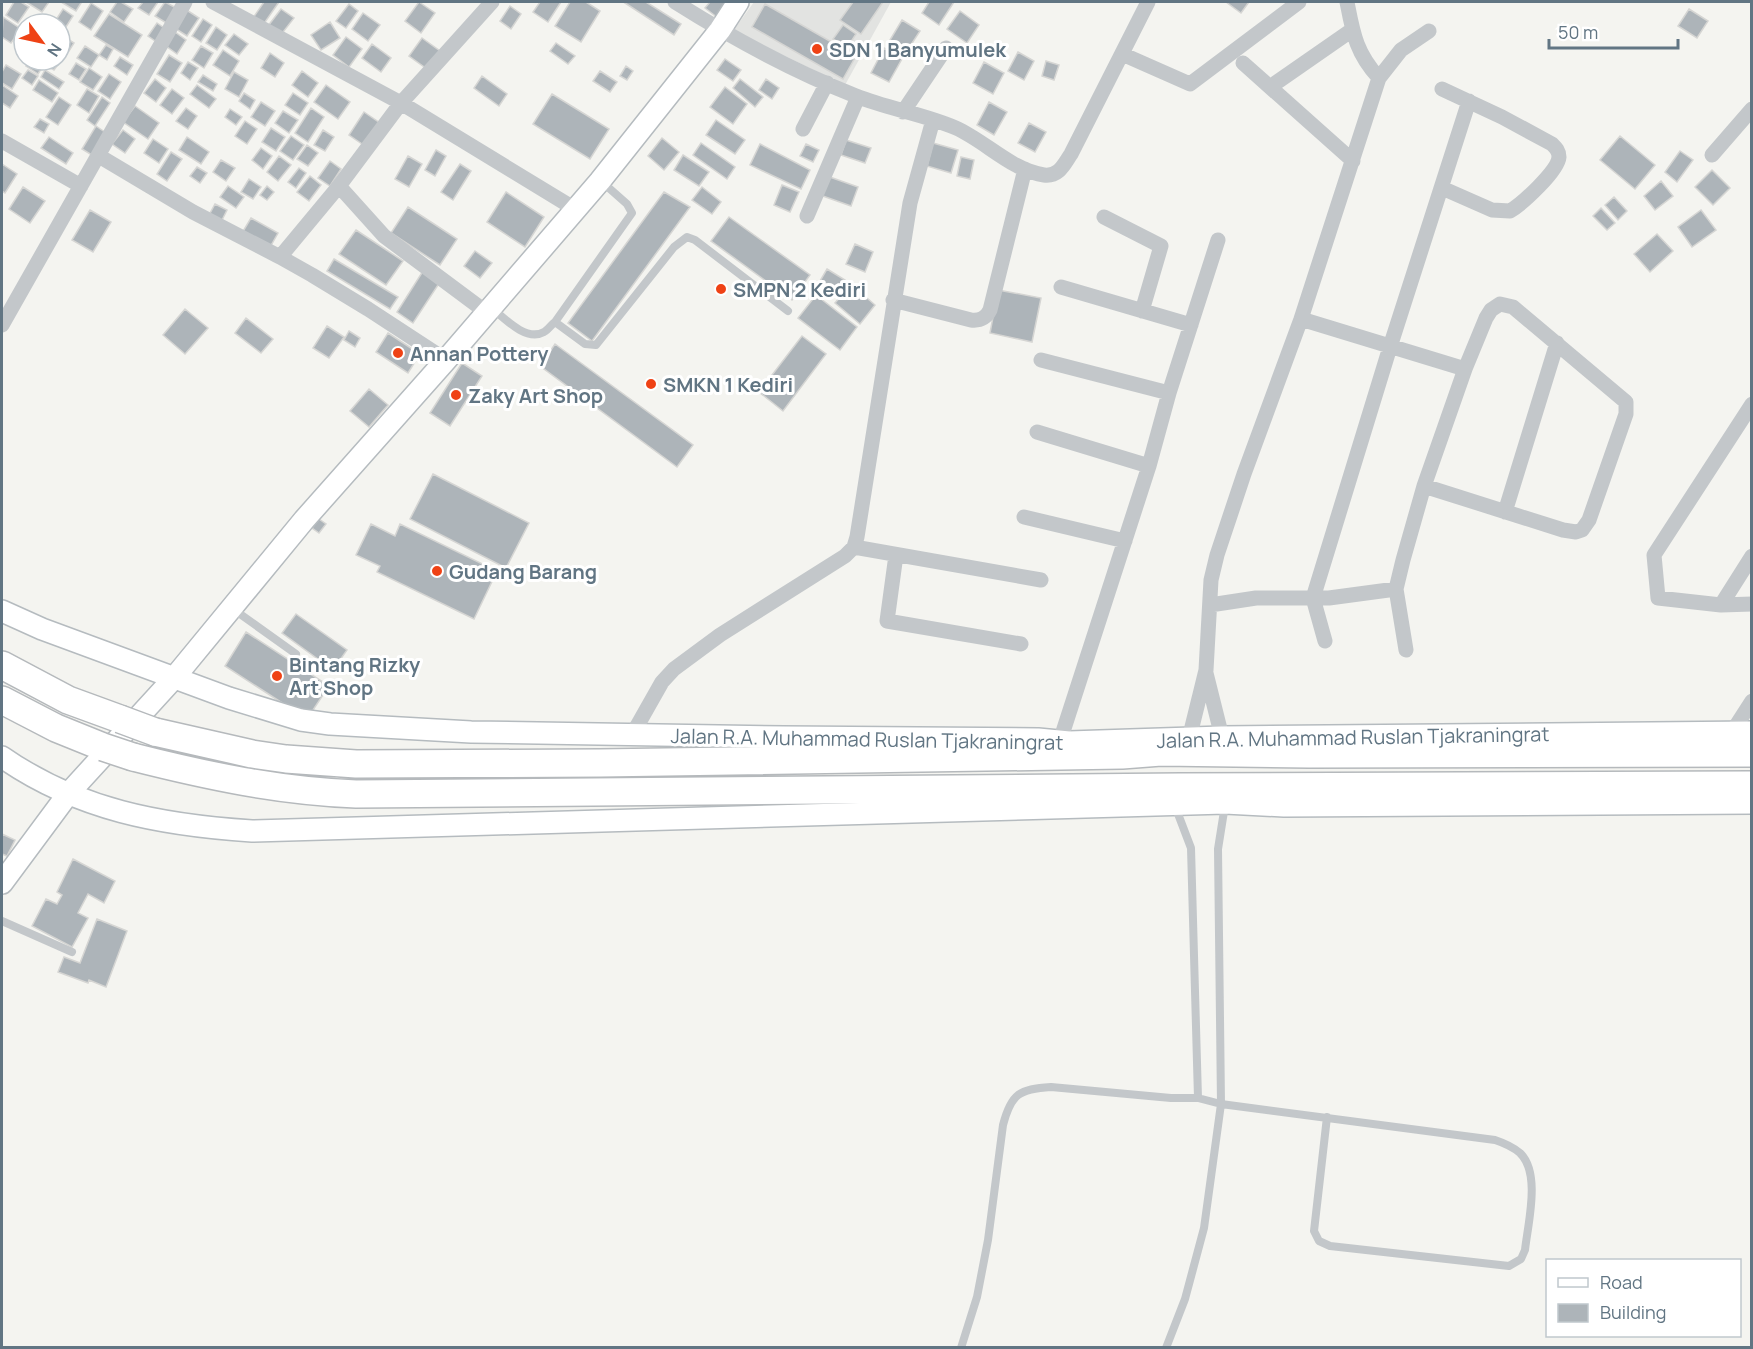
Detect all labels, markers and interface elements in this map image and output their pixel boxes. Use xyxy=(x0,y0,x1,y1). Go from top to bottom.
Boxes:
north arrow xyxy=(12,12,72,72)
scale bar xyxy=(1549,12,1678,50)
text: 50 m xyxy=(1558,20,1598,44)
place label: SDN 1 Banyumulek xyxy=(829,36,1007,63)
text: N xyxy=(42,39,67,61)
marker: SDN 1 Banyumulek xyxy=(810,42,824,56)
place label: SMPN 2 Kediri xyxy=(733,276,866,303)
marker: SMPN 2 Kediri xyxy=(714,282,728,296)
place label: Annan Pottery xyxy=(410,340,549,367)
marker: Annan Pottery xyxy=(391,346,405,360)
place label: SMKN 1 Kediri xyxy=(663,371,793,398)
marker: SMKN 1 Kediri xyxy=(644,377,658,391)
place label: Zaky Art Shop xyxy=(468,382,603,409)
marker: Zaky Art Shop xyxy=(449,388,463,402)
place label: Gudang Barang xyxy=(449,558,597,585)
marker: Gudang Barang xyxy=(430,564,444,578)
place label: Bintang Rizky Art Shop xyxy=(289,651,421,701)
marker: Bintang Rizky Art Shop xyxy=(270,669,284,683)
street label: Jalan R.A. Muhammad Ruslan Tjakraningrat xyxy=(1156,720,1550,754)
street label: Jalan R.A. Muhammad Ruslan Tjakraningrat xyxy=(670,722,1064,756)
legend xyxy=(1546,1259,1741,1337)
text: Road xyxy=(1600,1270,1643,1294)
text: Building xyxy=(1600,1300,1666,1324)

